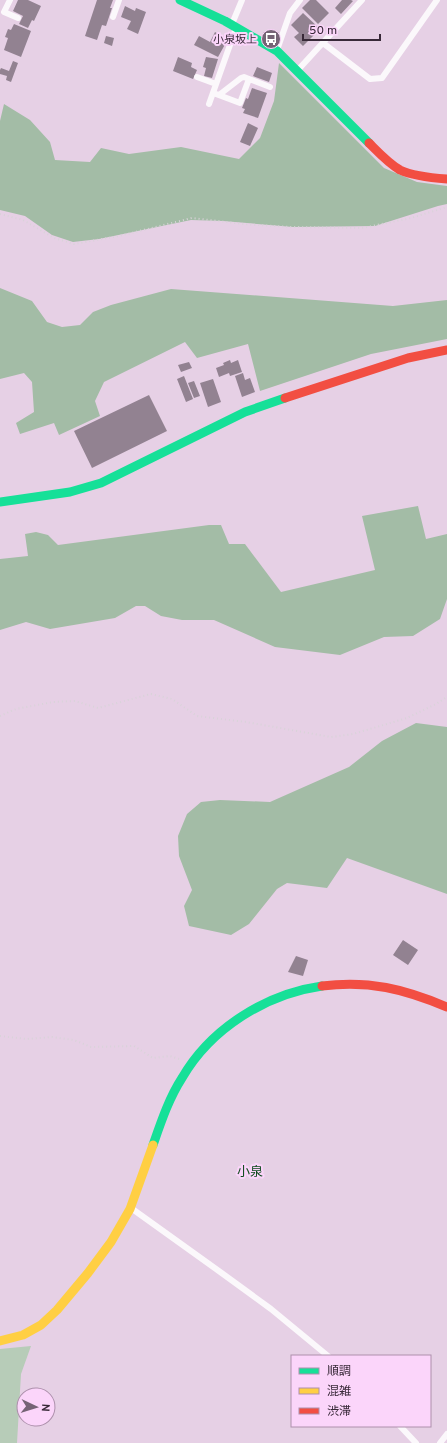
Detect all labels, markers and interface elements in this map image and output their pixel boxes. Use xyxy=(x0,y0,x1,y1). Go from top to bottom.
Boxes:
scale bar xyxy=(303,16,380,42)
text: 50 m xyxy=(309,23,337,39)
bus stop icon: 小泉坂上 xyxy=(260,28,282,50)
place label: 小泉坂上 xyxy=(213,33,257,47)
district label: 小泉 xyxy=(237,1165,263,1181)
legend xyxy=(291,1355,431,1427)
text: 順調 xyxy=(327,1364,351,1380)
text: 混雑 xyxy=(327,1384,351,1400)
north arrow xyxy=(16,1387,56,1427)
text: N xyxy=(38,1403,52,1412)
text: 渋滞 xyxy=(327,1404,351,1420)

